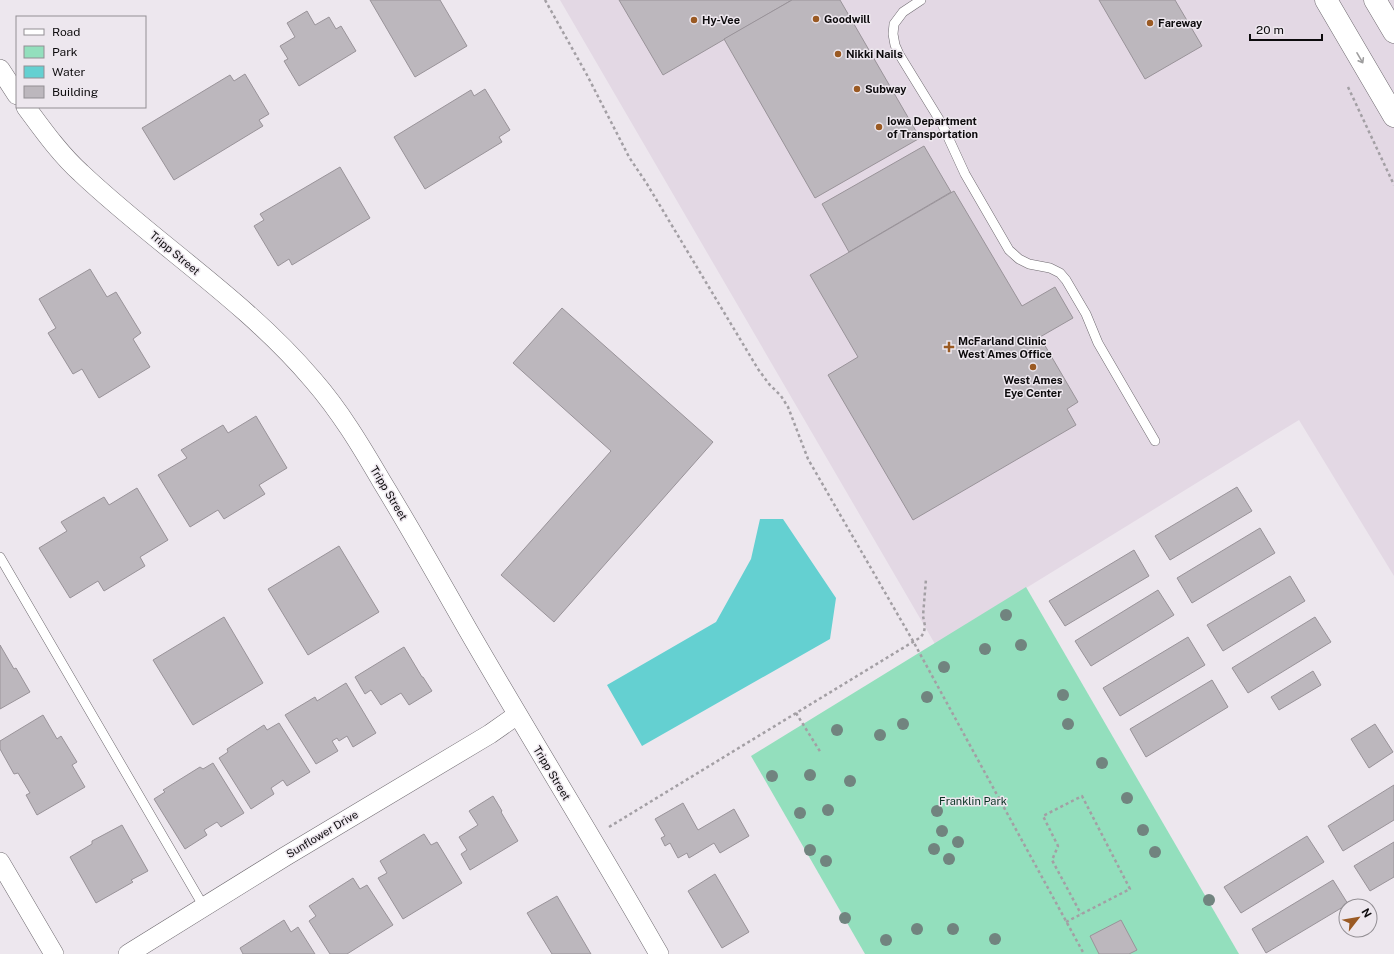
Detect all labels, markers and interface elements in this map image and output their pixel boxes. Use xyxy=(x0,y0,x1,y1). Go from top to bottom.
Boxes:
place label: Goodwill xyxy=(824,13,871,25)
place label: Hy-Vee xyxy=(702,14,740,26)
marker: Goodwill xyxy=(811,14,821,24)
marker: Hy-Vee xyxy=(689,15,699,25)
legend xyxy=(16,16,146,108)
scale bar xyxy=(1250,16,1322,42)
place label: Fareway xyxy=(1158,17,1203,29)
marker: Fareway xyxy=(1145,18,1155,28)
text: 20 m xyxy=(1256,23,1284,37)
text: Road xyxy=(52,25,80,39)
text: Park xyxy=(52,45,78,59)
place label: Nikki Nails xyxy=(846,48,903,60)
marker: Nikki Nails xyxy=(833,49,843,59)
one-way arrow xyxy=(1356,52,1364,64)
text: Water xyxy=(52,65,86,79)
place label: Subway xyxy=(865,83,907,95)
marker: Subway xyxy=(852,84,862,94)
text: Building xyxy=(52,85,98,99)
place label: Iowa Department of Transportation xyxy=(887,115,978,140)
marker: Iowa Department of Transportation xyxy=(874,122,884,132)
street label: Tripp Street xyxy=(148,229,202,277)
place label: McFarland Clinic West Ames Office xyxy=(958,335,1052,360)
marker: McFarland Clinic West Ames Office xyxy=(943,341,955,353)
marker: West Ames Eye Center xyxy=(1028,362,1038,372)
place label: West Ames Eye Center xyxy=(1003,374,1063,399)
street label: Tripp Street xyxy=(368,464,410,522)
street label: Tripp Street xyxy=(531,744,573,802)
park label: Franklin Park xyxy=(939,795,1007,807)
street label: Sunflower Drive xyxy=(284,808,360,860)
north arrow xyxy=(1338,898,1378,938)
text: N xyxy=(1359,906,1374,920)

